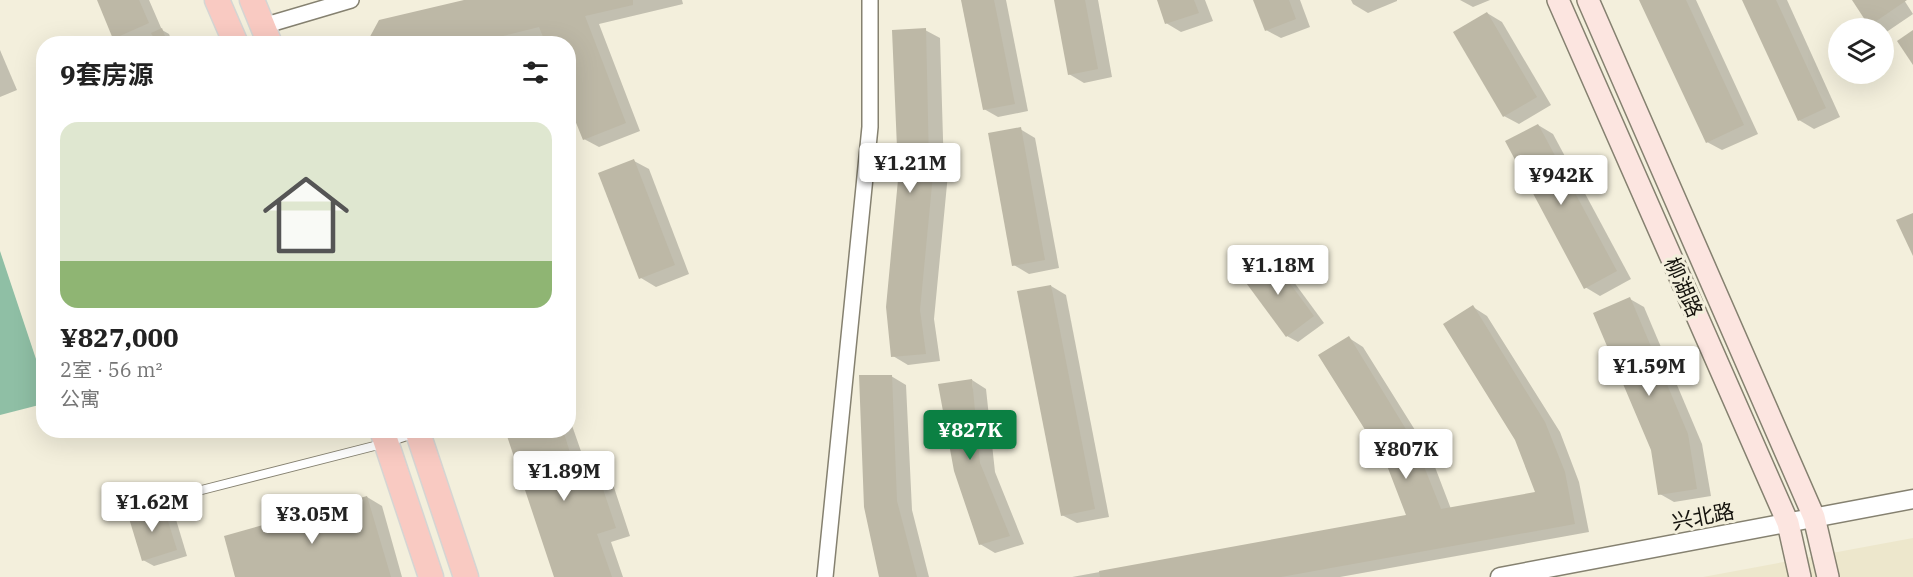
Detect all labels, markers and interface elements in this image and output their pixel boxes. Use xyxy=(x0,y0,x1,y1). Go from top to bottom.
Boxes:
map controls xyxy=(1828,18,1894,84)
button: layers xyxy=(1828,18,1894,84)
icon: filters xyxy=(519,56,552,89)
text: 9套房源 xyxy=(60,57,154,91)
pin: ¥1.21M xyxy=(861,143,959,194)
text: ¥1.21M xyxy=(873,149,947,176)
pin: ¥942K xyxy=(1519,155,1603,206)
icon: home xyxy=(252,161,360,269)
text: ¥942K xyxy=(1529,161,1593,188)
pin: ¥1.18M xyxy=(1229,245,1327,296)
text: ¥1.18M xyxy=(1241,251,1315,278)
street label: 柳湖路 xyxy=(1658,253,1710,321)
text: ¥827,000 xyxy=(60,320,179,354)
pin: ¥1.59M xyxy=(1600,346,1698,397)
text: ¥1.59M xyxy=(1612,352,1686,379)
text: 2室 · 56 m² xyxy=(60,356,162,383)
text: 公寓 xyxy=(60,385,100,412)
pin: ¥827K xyxy=(928,410,1012,461)
text: ¥827K xyxy=(938,416,1002,443)
pin: ¥807K xyxy=(1364,429,1448,480)
text: ¥807K xyxy=(1374,435,1438,462)
pin: ¥1.89M xyxy=(515,451,613,502)
text: ¥1.89M xyxy=(527,457,601,484)
pin: ¥1.62M xyxy=(103,482,201,533)
text: ¥1.62M xyxy=(115,488,189,515)
pin: ¥3.05M xyxy=(263,494,361,545)
street label: 兴北路 xyxy=(1669,496,1737,536)
text: ¥3.05M xyxy=(275,500,349,527)

